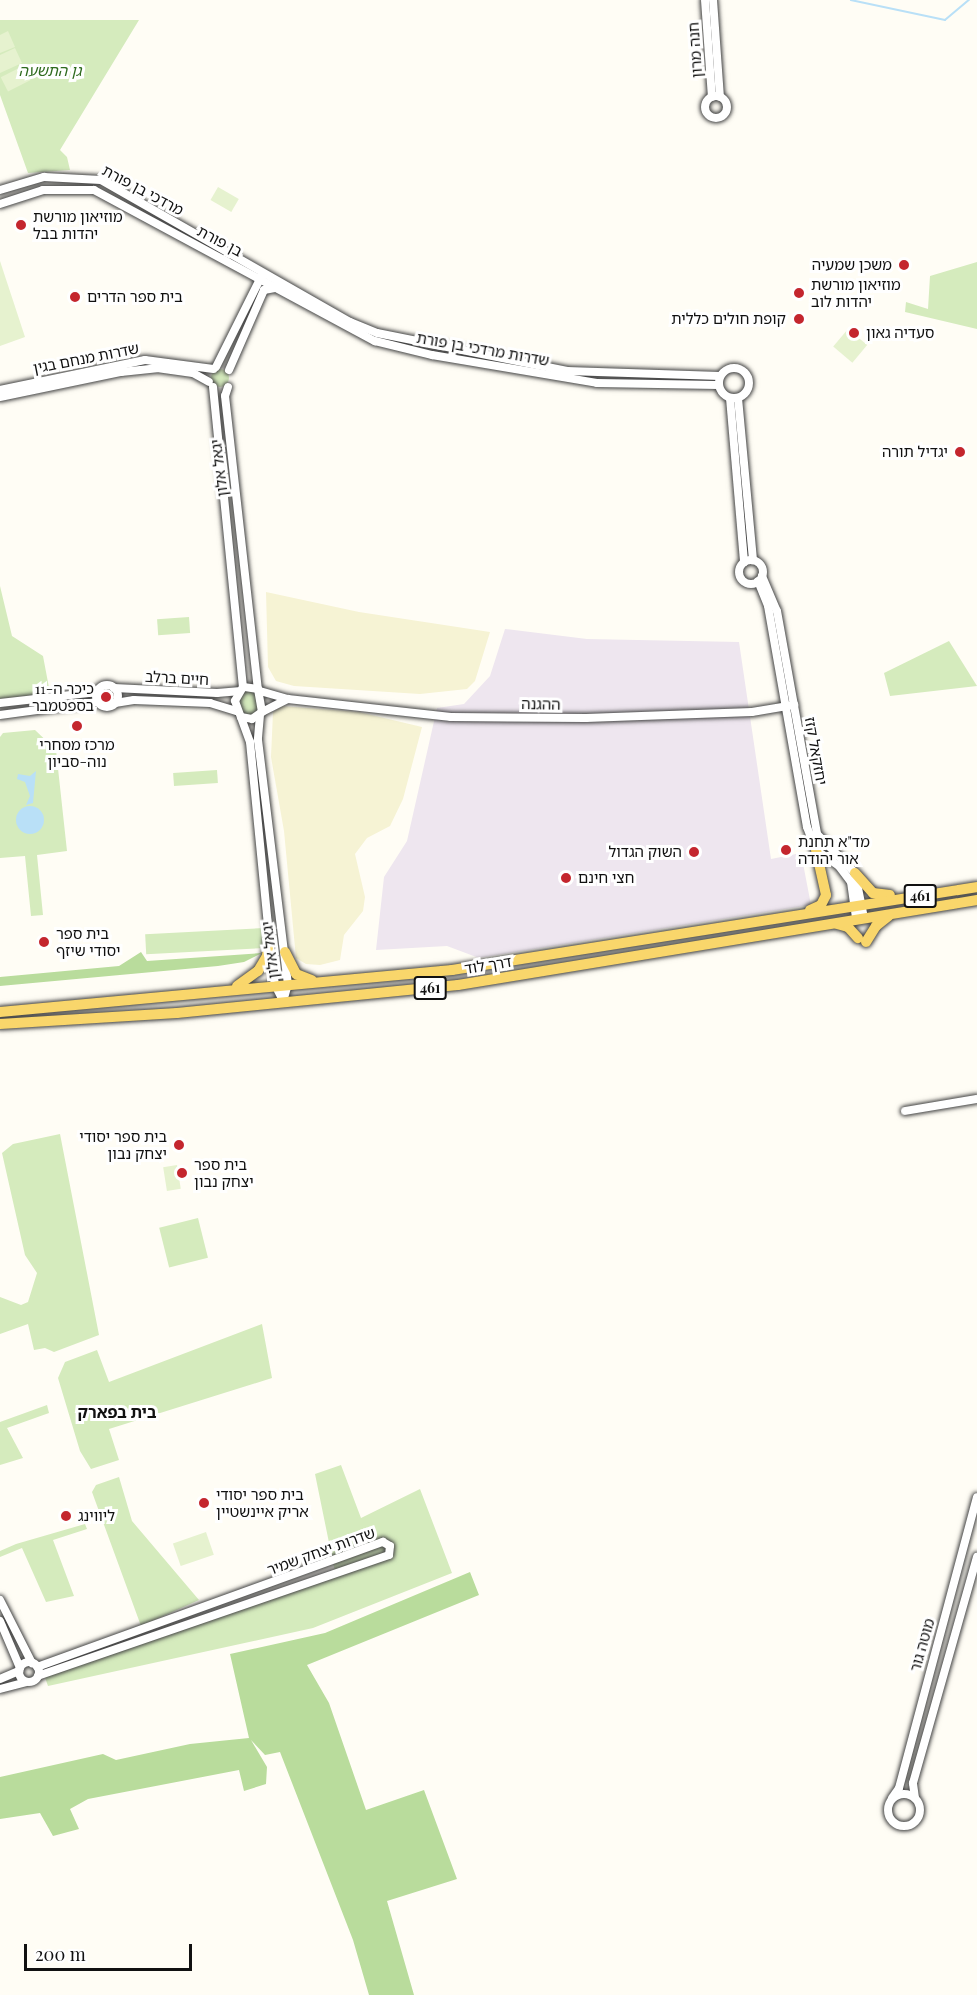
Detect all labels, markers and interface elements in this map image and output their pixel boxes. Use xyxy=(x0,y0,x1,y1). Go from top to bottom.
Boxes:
street label: חנה מרון xyxy=(684,21,706,79)
park label: גן התשעה xyxy=(19,62,81,80)
street label: מרדכי בן פורת xyxy=(99,161,187,219)
place label: מוזיאון מורשת יהדות בבל xyxy=(33,207,123,242)
marker: מוזיאון מורשת יהדות בבל xyxy=(14,218,28,232)
street label: בן פורת xyxy=(194,222,246,260)
place label: משכן שמעיה xyxy=(812,256,892,274)
marker: משכן שמעיה xyxy=(897,258,911,272)
place label: מוזיאון מורשת יהדות לוב xyxy=(811,275,901,310)
marker: מוזיאון מורשת יהדות לוב xyxy=(792,286,806,300)
place label: בית ספר הדרים xyxy=(87,288,183,306)
marker: בית ספר הדרים xyxy=(68,290,82,304)
place label: קופת חולים כללית xyxy=(671,310,786,328)
marker: קופת חולים כללית xyxy=(790,310,808,328)
place label: סעדיה גאון xyxy=(866,324,934,342)
marker: סעדיה גאון xyxy=(847,326,861,340)
street label: שדרות מרדכי בן פורת xyxy=(415,328,551,370)
street label: שדרות מנחם בגין xyxy=(32,339,140,377)
street label: יגאל אלון xyxy=(207,438,231,498)
place label: יגדיל תורה xyxy=(882,443,948,461)
marker: יגדיל תורה xyxy=(953,445,967,459)
street label: חיים ברלב xyxy=(144,667,210,689)
place label: כיכר ה-11 בספטמבר xyxy=(32,679,94,714)
marker: כיכר ה-11 בספטמבר xyxy=(99,690,113,704)
street label: ההגנה xyxy=(521,695,561,713)
street label: יחזקאל קזז xyxy=(801,716,831,786)
marker: מרכז מסחרי נוה-סביון xyxy=(70,719,84,733)
place label: מרכז מסחרי נוה-סביון xyxy=(39,735,115,770)
place label: מד"א תחנת אור יהודה xyxy=(798,832,870,867)
place label: השוק הגדול xyxy=(609,843,682,861)
marker: מד"א תחנת אור יהודה xyxy=(779,843,793,857)
marker: השוק הגדול xyxy=(687,845,701,859)
place label: חצי חינם xyxy=(578,869,634,887)
marker: חצי חינם xyxy=(559,871,573,885)
road number: 461 xyxy=(904,885,936,907)
street label: יגאל אלון xyxy=(258,920,282,980)
place label: בית ספר יסודי שיזף xyxy=(56,924,120,959)
marker: בית ספר יסודי שיזף xyxy=(37,935,51,949)
street label: דרך לוד xyxy=(463,952,513,978)
road number: 461 xyxy=(414,977,446,999)
place label: בית ספר יסודי יצחק נבון xyxy=(79,1127,167,1162)
marker: בית ספר יסודי יצחק נבון xyxy=(172,1138,186,1152)
place label: בית ספר יצחק נבון xyxy=(194,1155,254,1190)
marker: בית ספר יצחק נבון xyxy=(175,1166,189,1180)
district label: בית בפארק xyxy=(78,1402,156,1422)
place label: בית ספר יסודי אריק איינשטיין xyxy=(216,1485,309,1520)
marker: בית ספר יסודי אריק איינשטיין xyxy=(197,1496,211,1510)
place label: ליווינג xyxy=(78,1507,115,1525)
marker: ליווינג xyxy=(59,1509,73,1523)
street label: שדרות יצחק שמיר xyxy=(265,1523,377,1579)
street label: מוטה גור xyxy=(906,1616,938,1674)
scale bar xyxy=(27,1932,195,1970)
text: 200 m xyxy=(35,1942,86,1966)

